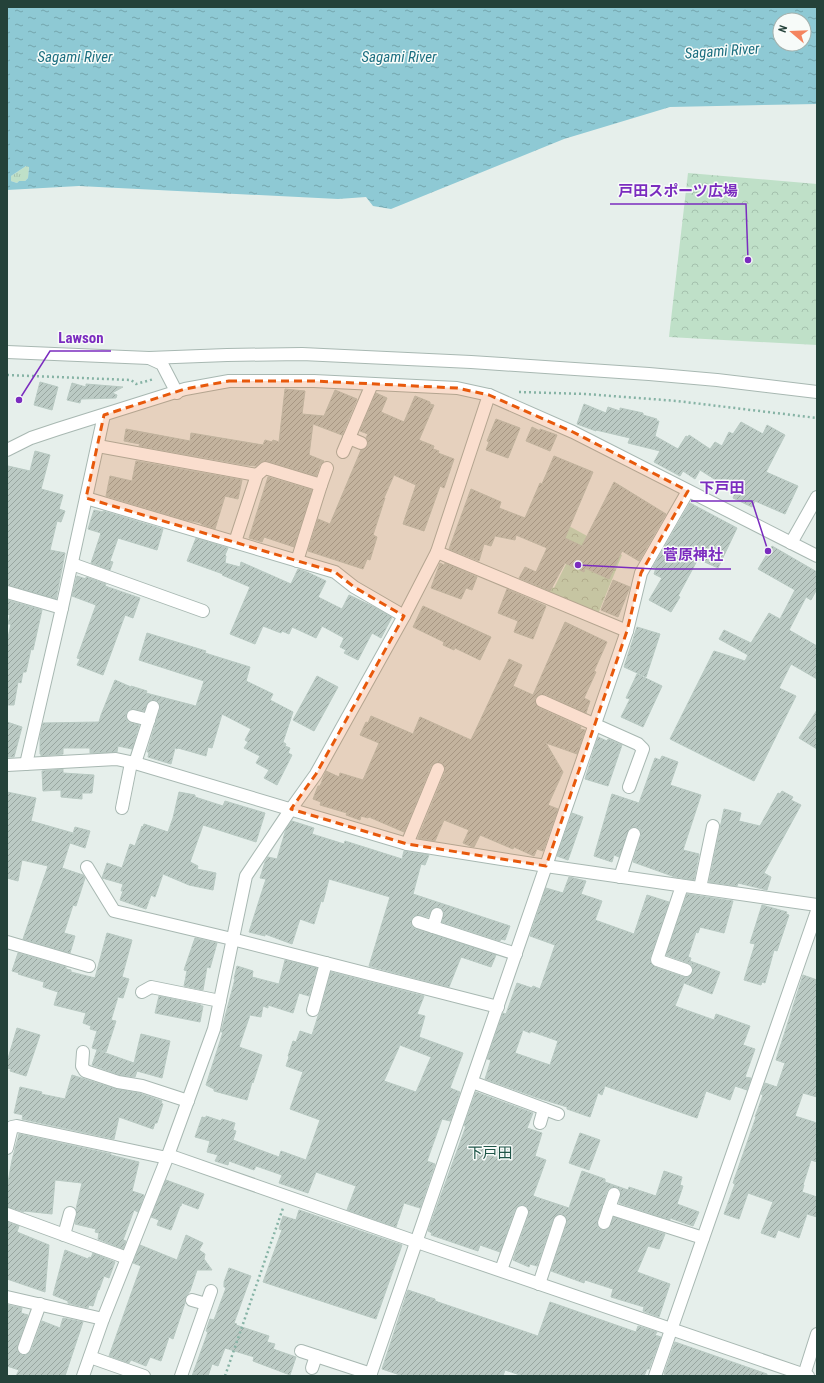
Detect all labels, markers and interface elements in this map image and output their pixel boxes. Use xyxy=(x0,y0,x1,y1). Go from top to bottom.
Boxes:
north arrow xyxy=(772,12,812,52)
text: N xyxy=(776,23,790,34)
water label: Sagami River xyxy=(684,39,761,63)
water label: Sagami River xyxy=(38,48,113,66)
water label: Sagami River xyxy=(362,48,437,66)
callout: 戸田スポーツ広場 xyxy=(610,177,746,204)
text: 戸田スポーツ広場 xyxy=(618,182,738,200)
callout: Lawson xyxy=(50,324,111,351)
text: Lawson xyxy=(58,329,104,347)
callout: 下戸田 xyxy=(691,474,752,501)
text: 下戸田 xyxy=(699,479,745,497)
callout: 菅原神社 xyxy=(655,542,731,569)
text: 菅原神社 xyxy=(663,546,723,564)
district label: 下戸田 xyxy=(467,1144,513,1162)

